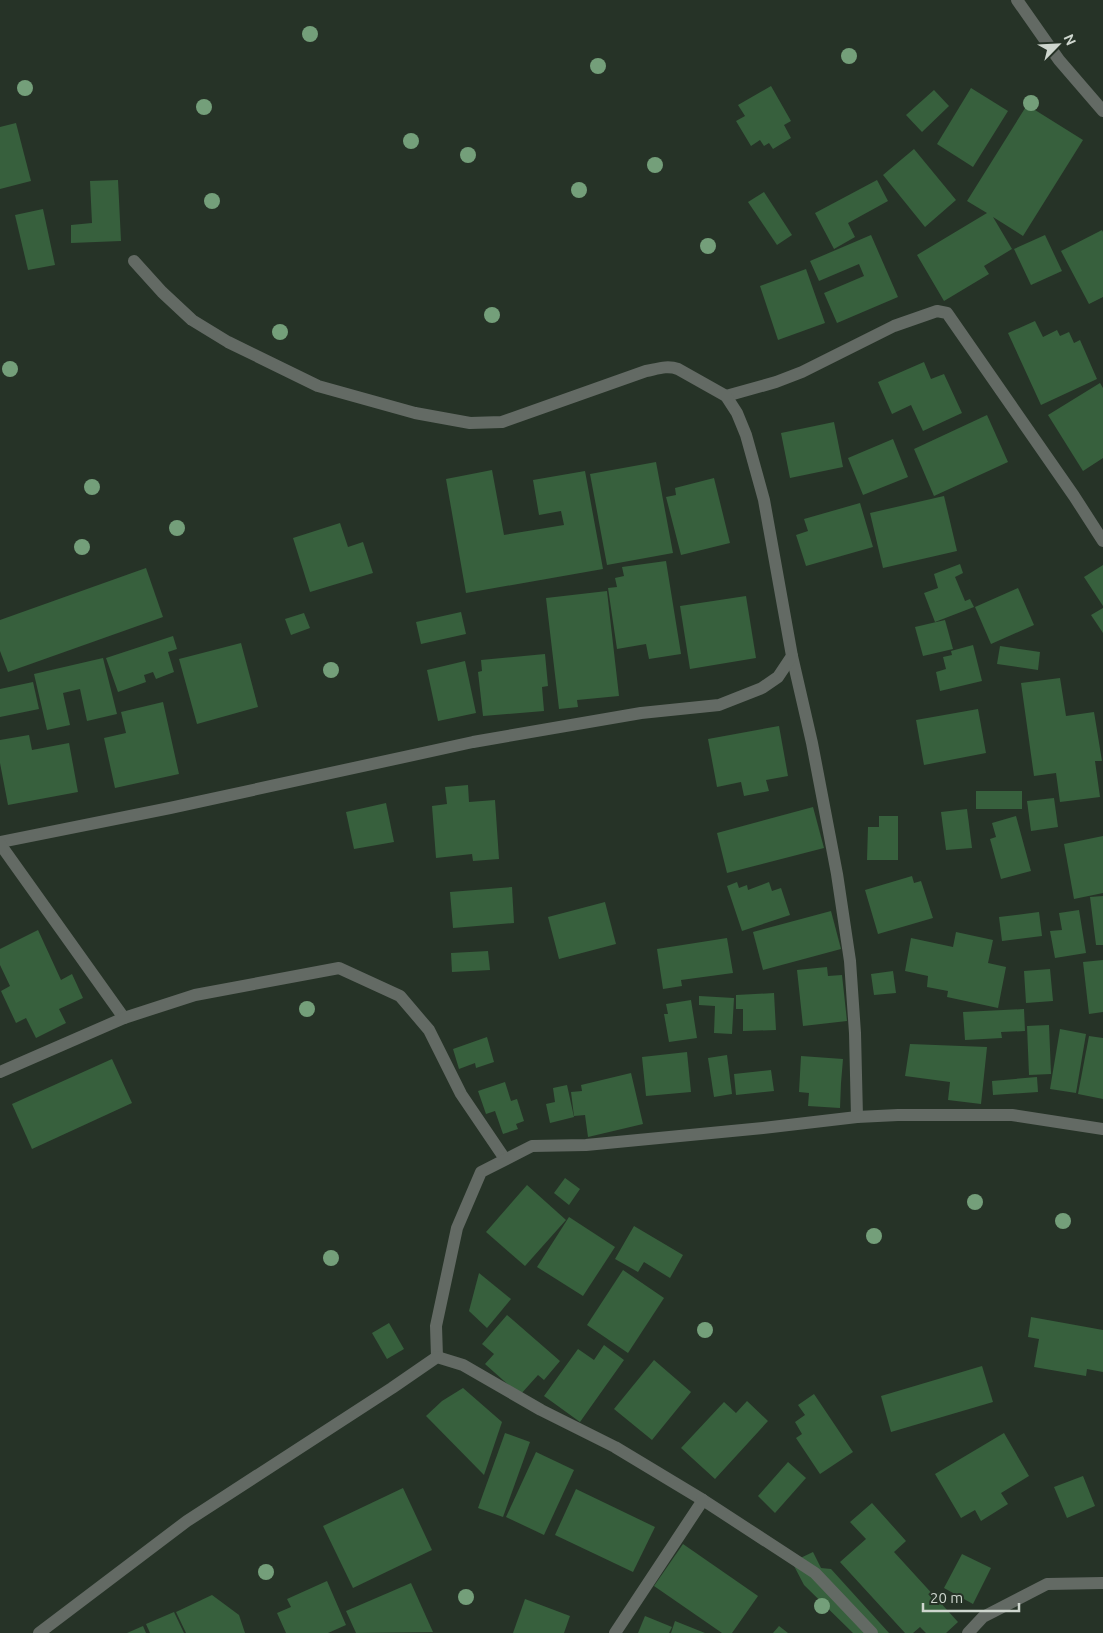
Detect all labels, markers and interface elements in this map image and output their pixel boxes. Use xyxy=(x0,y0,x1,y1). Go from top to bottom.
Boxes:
north arrow xyxy=(1033,20,1083,70)
text: N xyxy=(1060,32,1079,48)
scale bar xyxy=(923,1580,1019,1612)
text: 20 m xyxy=(930,1589,963,1606)

